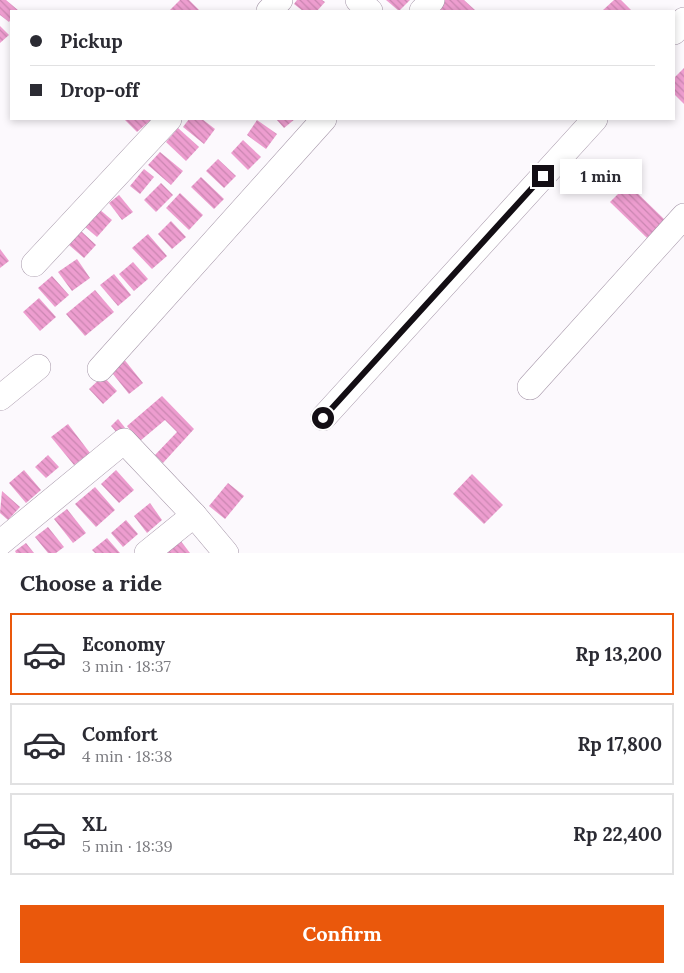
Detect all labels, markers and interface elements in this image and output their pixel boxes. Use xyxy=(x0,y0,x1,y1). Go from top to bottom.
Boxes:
text: Pickup xyxy=(60,29,123,53)
text: Drop-off xyxy=(60,78,139,102)
callout: 1 min xyxy=(560,158,643,194)
route end xyxy=(532,165,554,187)
text: 1 min xyxy=(581,166,621,186)
route start xyxy=(312,407,334,429)
text: Choose a ride xyxy=(20,569,162,597)
icon: car xyxy=(22,632,67,677)
text: Economy xyxy=(82,632,165,656)
text: Rp 13,200 xyxy=(575,642,662,666)
text: 3 min · 18:37 xyxy=(82,656,171,676)
icon: car xyxy=(22,722,67,767)
text: Comfort xyxy=(82,722,158,746)
text: Rp 17,800 xyxy=(577,732,662,756)
text: 4 min · 18:38 xyxy=(82,746,173,766)
icon: car xyxy=(22,812,67,857)
text: XL xyxy=(82,812,107,836)
text: Rp 22,400 xyxy=(573,822,662,846)
text: 5 min · 18:39 xyxy=(82,836,173,856)
button: Confirm xyxy=(20,905,664,963)

